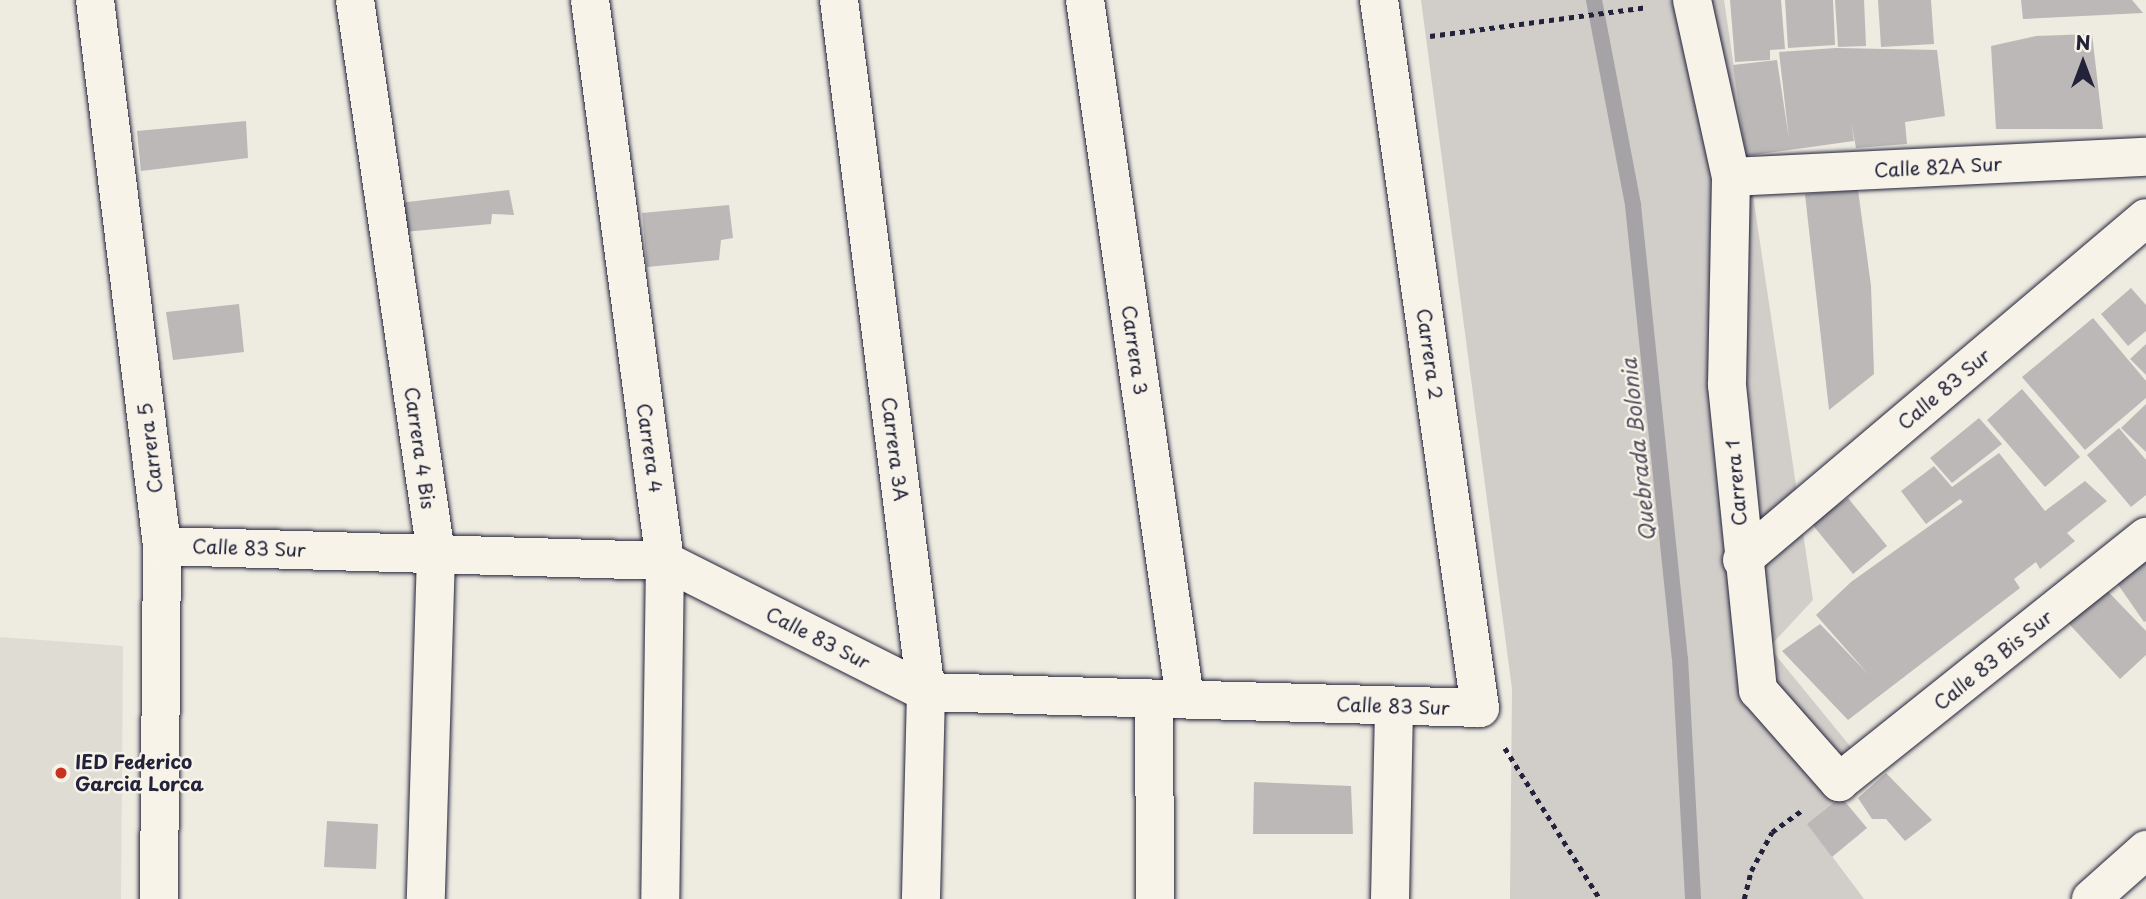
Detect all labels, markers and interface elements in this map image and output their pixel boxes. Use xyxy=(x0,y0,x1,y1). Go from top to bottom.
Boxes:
north arrow xyxy=(2048,28,2118,98)
text: N xyxy=(2075,28,2091,56)
street label: Calle 82A Sur xyxy=(1873,152,2003,182)
street label: Carrera 3 xyxy=(1117,303,1153,397)
street label: Carrera 2 xyxy=(1412,307,1448,401)
street label: Calle 83 Sur xyxy=(1893,344,1995,434)
water label: Quebrada Bolonia xyxy=(1615,357,1659,543)
street label: Carrera 4 Bis xyxy=(400,385,440,511)
street label: Carrera 3A xyxy=(877,395,913,503)
street label: Carrera 5 xyxy=(133,401,167,495)
street label: Carrera 4 xyxy=(632,401,668,495)
street label: Carrera 1 xyxy=(1721,438,1751,528)
street label: Calle 83 Sur xyxy=(192,535,306,561)
street label: Calle 83 Sur xyxy=(762,602,874,674)
street label: Calle 83 Bis Sur xyxy=(1929,605,2057,715)
street label: Calle 83 Sur xyxy=(1336,693,1450,719)
place label: IED Federico Garcia Lorca xyxy=(75,751,203,795)
marker: IED Federico Garcia Lorca xyxy=(53,765,69,781)

